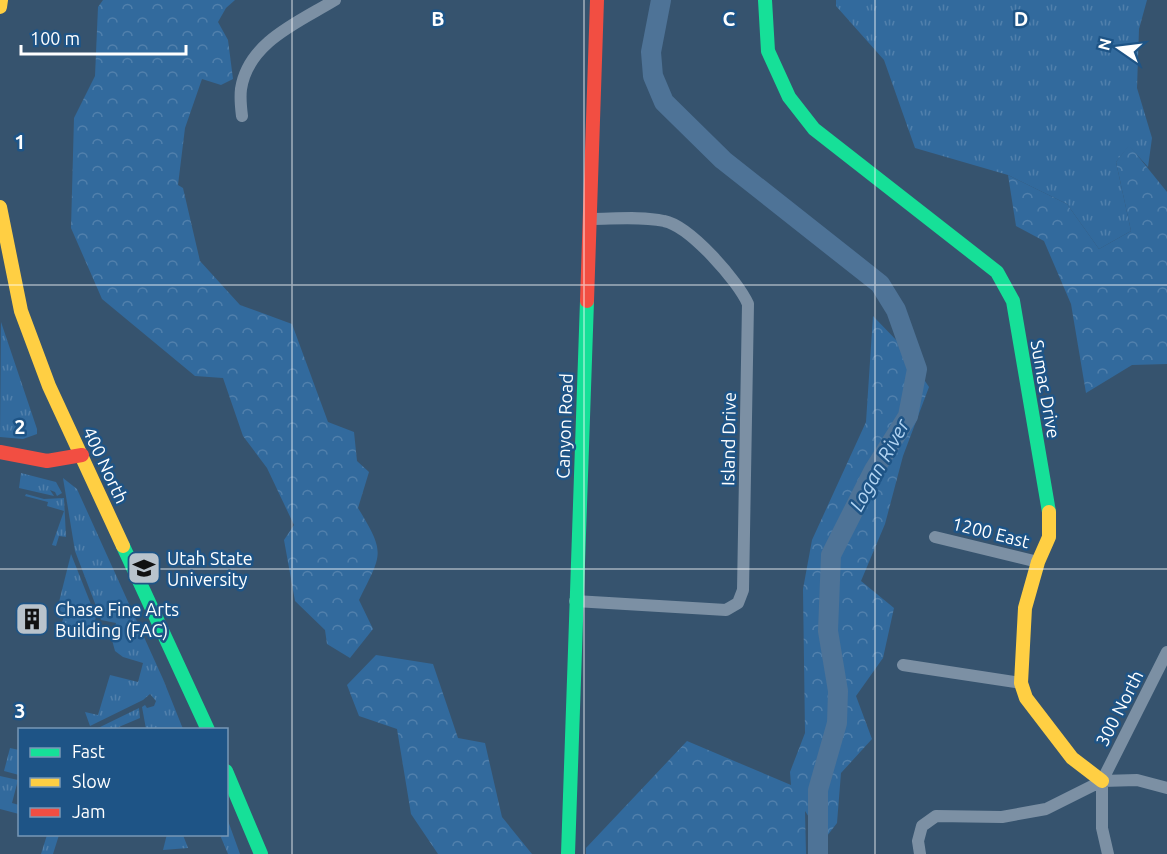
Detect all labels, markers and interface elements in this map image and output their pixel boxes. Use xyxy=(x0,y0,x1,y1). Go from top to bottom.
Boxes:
text: B xyxy=(431,7,445,30)
text: C xyxy=(723,7,736,30)
text: D xyxy=(1014,7,1028,30)
scale bar xyxy=(21,18,186,56)
north arrow xyxy=(1089,18,1149,78)
text: 100 m xyxy=(30,28,80,48)
text: N xyxy=(1094,36,1115,52)
text: 1 xyxy=(14,130,26,153)
street label: Sumac Drive xyxy=(1028,338,1064,440)
street label: Canyon Road xyxy=(552,373,576,479)
street label: Island Drive xyxy=(717,392,739,486)
water label: Logan River xyxy=(844,414,914,515)
text: 2 xyxy=(14,415,26,438)
street label: 400 North xyxy=(80,424,132,506)
street label: 1200 East xyxy=(950,513,1032,551)
place label: Utah State University xyxy=(167,548,253,589)
school or university icon: Utah State University xyxy=(126,550,162,586)
place label: Chase Fine Arts Building (FAC) xyxy=(55,599,179,641)
building icon: Chase Fine Arts Building (FAC) xyxy=(14,601,50,637)
street label: 300 North xyxy=(1091,667,1147,749)
text: 3 xyxy=(14,699,26,722)
legend xyxy=(18,728,228,836)
text: Fast xyxy=(72,741,105,761)
text: Slow xyxy=(72,771,111,791)
text: Jam xyxy=(72,801,106,821)

